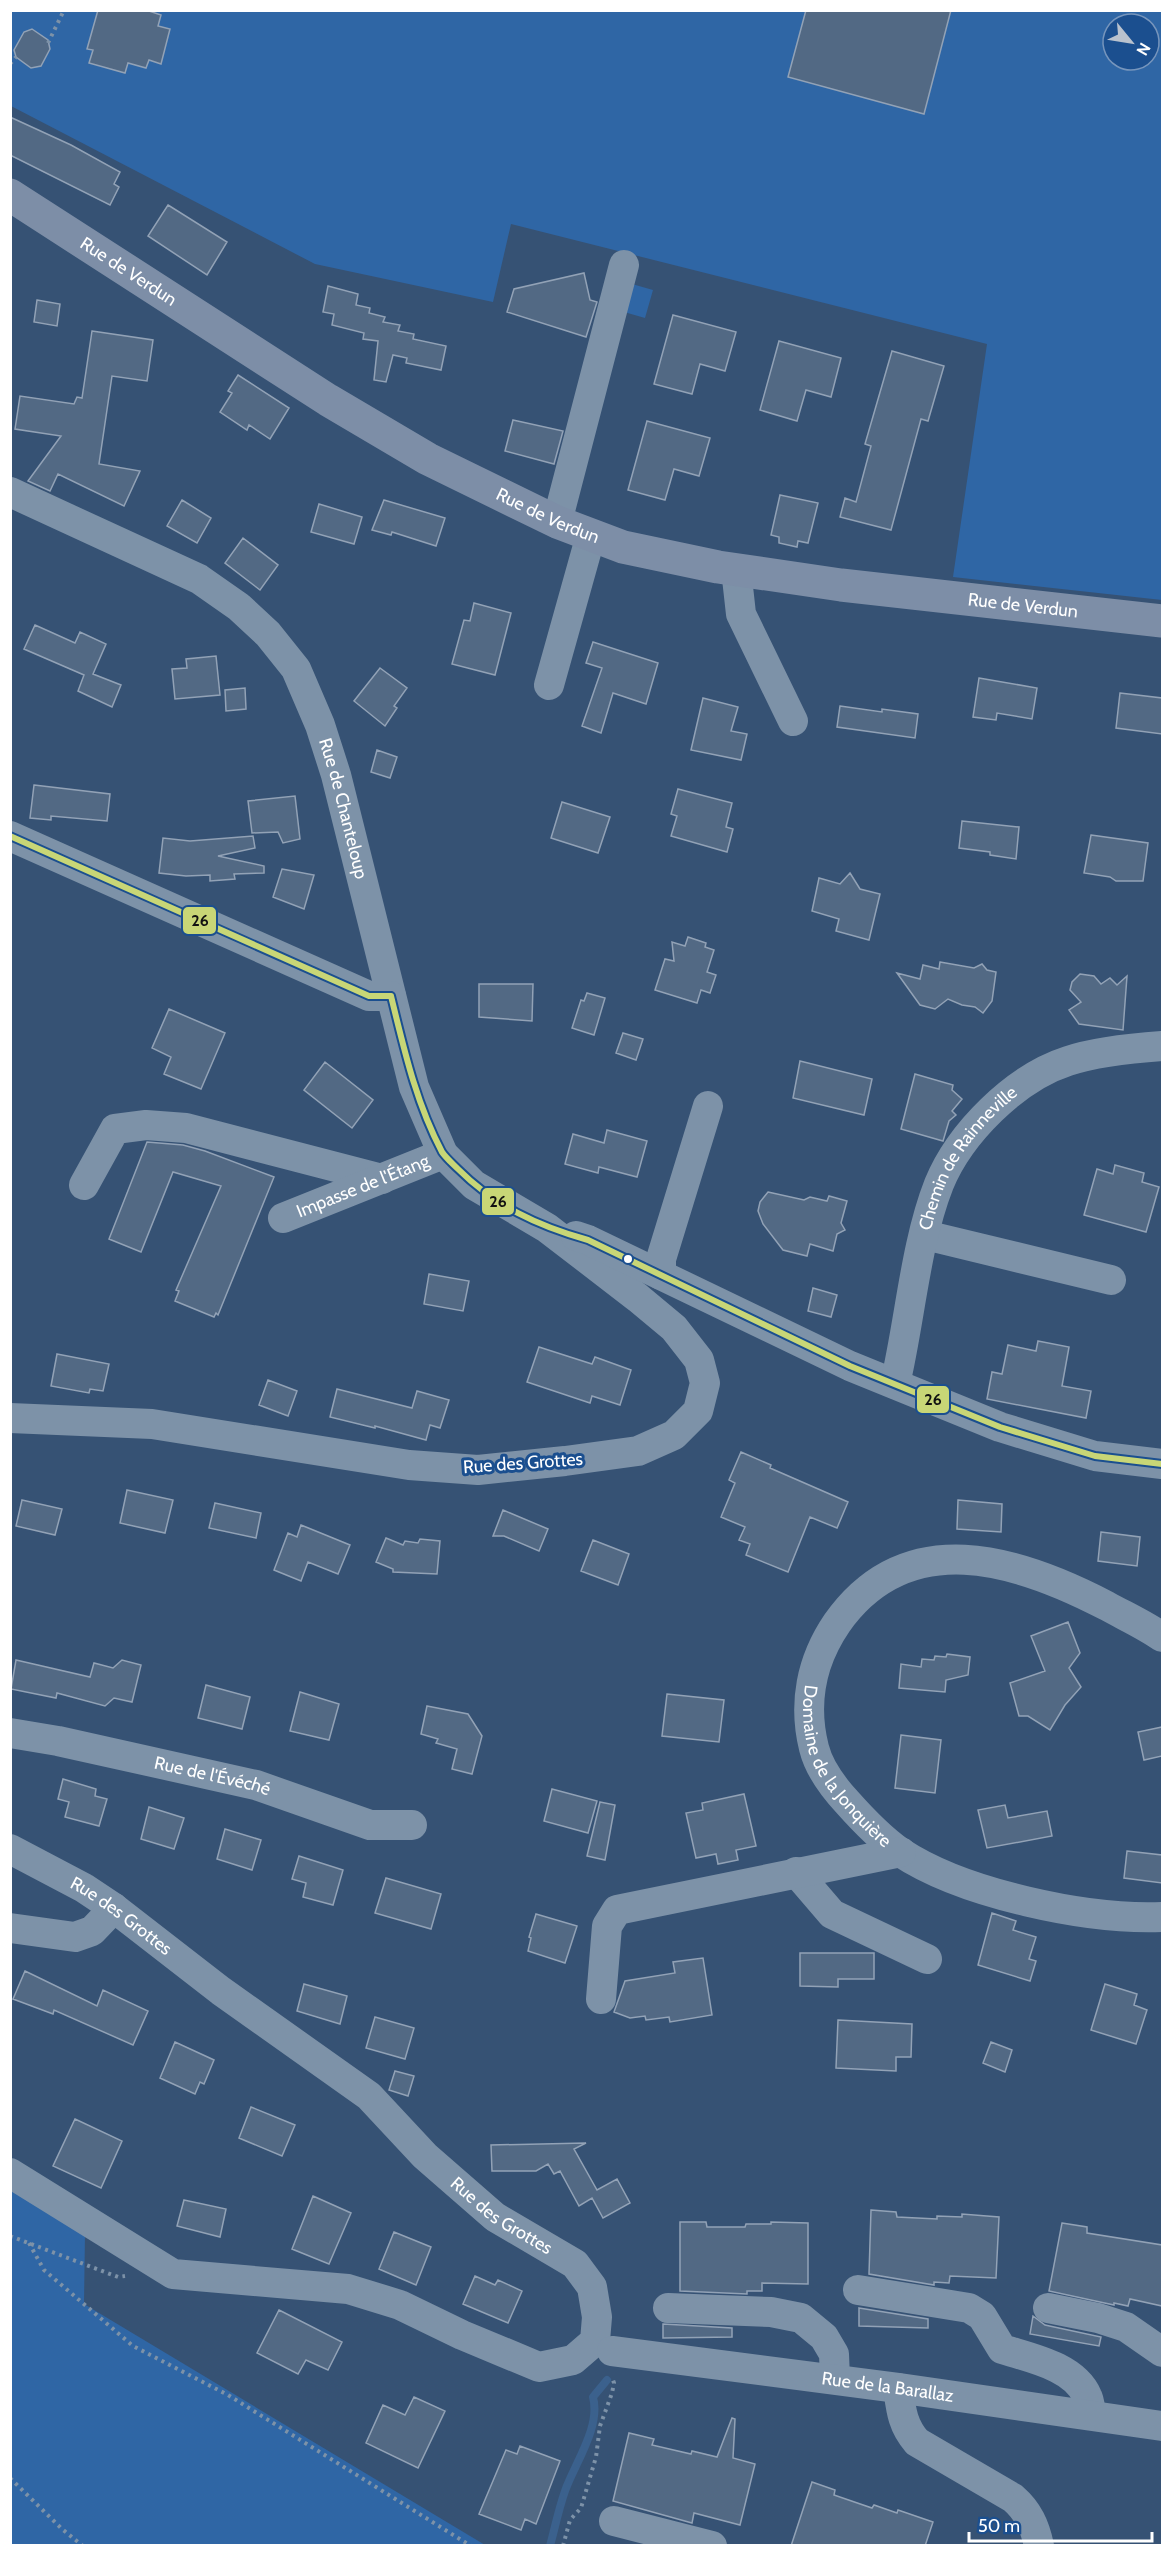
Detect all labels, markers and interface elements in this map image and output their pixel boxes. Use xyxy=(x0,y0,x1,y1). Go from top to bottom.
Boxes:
north arrow xyxy=(1101,12,1161,72)
text: N xyxy=(1133,40,1155,59)
street label: Rue de Verdun xyxy=(76,232,181,311)
street label: Rue de Verdun xyxy=(493,483,602,548)
street label: Rue de Verdun xyxy=(967,588,1079,622)
street label: Rue de Chanteloup xyxy=(314,735,373,881)
line badge: 26 xyxy=(182,906,217,935)
text: 26 xyxy=(191,911,209,930)
street label: Chemin de Rainneville xyxy=(914,1081,1021,1233)
street label: Impasse de l'Étang xyxy=(293,1149,433,1222)
line badge: 26 xyxy=(481,1187,515,1216)
text: 26 xyxy=(489,1192,507,1211)
unlabelled marker xyxy=(622,1253,634,1265)
line badge: 26 xyxy=(916,1385,950,1414)
text: 26 xyxy=(924,1390,942,1409)
street label: Rue des Grottes xyxy=(462,1448,584,1478)
street label: Domaine de la Jonquière xyxy=(798,1684,896,1852)
street label: Rue de l'Évéché xyxy=(152,1752,274,1800)
street label: Rue des Grottes xyxy=(67,1872,176,1960)
street label: Rue des Grottes xyxy=(446,2172,556,2259)
street label: Rue de la Barallaz xyxy=(820,2367,956,2407)
scale bar xyxy=(969,2505,1152,2543)
text: 50 m xyxy=(978,2515,1020,2537)

